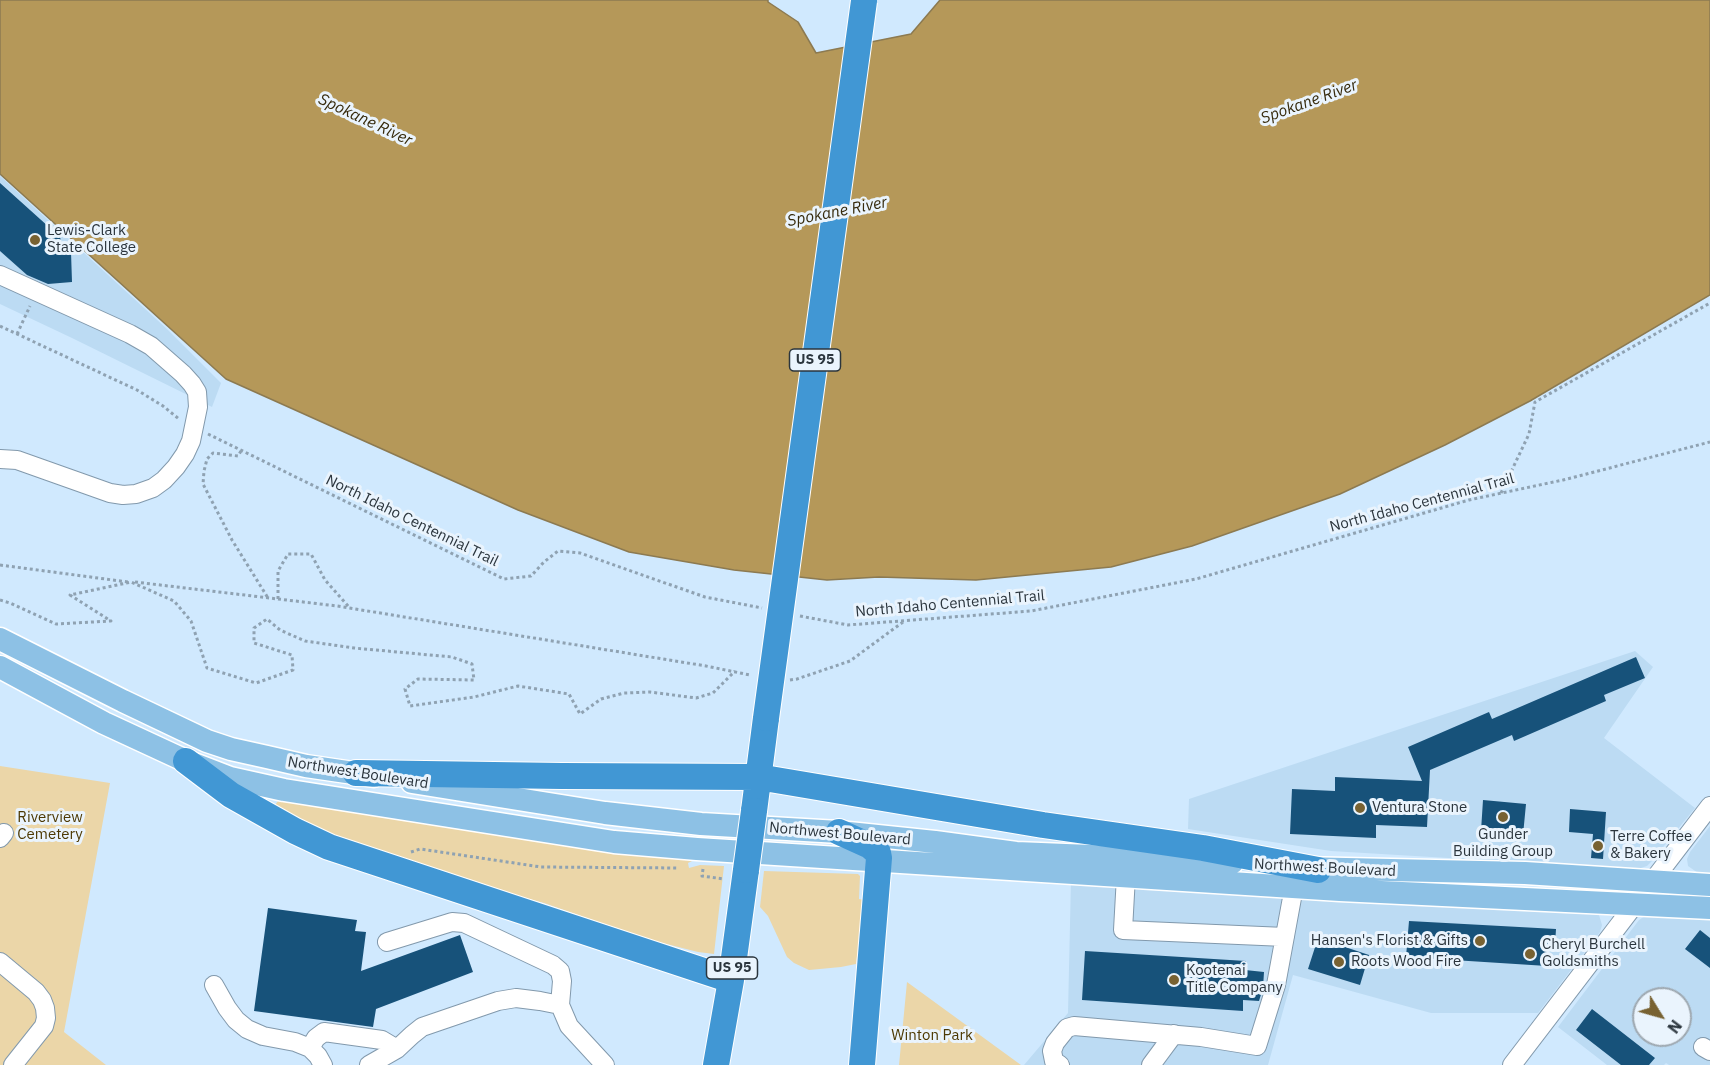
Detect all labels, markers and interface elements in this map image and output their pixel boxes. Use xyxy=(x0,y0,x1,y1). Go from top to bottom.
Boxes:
water label: Spokane River xyxy=(1258,76,1360,128)
water label: Spokane River xyxy=(315,90,415,150)
water label: Spokane River xyxy=(785,193,889,231)
place label: Lewis-Clark State College xyxy=(47,222,136,257)
marker: Lewis-Clark State College xyxy=(28,233,42,247)
road number: US 95 xyxy=(790,349,840,371)
street label: North Idaho Centennial Trail xyxy=(1328,470,1516,536)
street label: North Idaho Centennial Trail xyxy=(323,471,501,571)
street label: North Idaho Centennial Trail xyxy=(855,587,1045,621)
street label: Northwest Boulevard xyxy=(286,753,430,793)
place label: Ventura Stone xyxy=(1372,799,1467,817)
marker: Ventura Stone xyxy=(1353,801,1367,815)
park label: Riverview Cemetery xyxy=(17,809,83,844)
marker: Gunder Building Group xyxy=(1496,810,1510,824)
street label: Northwest Boulevard xyxy=(768,819,912,849)
place label: Gunder Building Group xyxy=(1453,826,1553,861)
place label: Terre Coffee & Bakery xyxy=(1610,828,1692,863)
marker: Terre Coffee & Bakery xyxy=(1591,839,1605,853)
street label: Northwest Boulevard xyxy=(1254,855,1396,881)
place label: Hansen's Florist & Gifts xyxy=(1311,932,1468,950)
marker: Hansen's Florist & Gifts xyxy=(1473,934,1487,948)
place label: Cheryl Burchell Goldsmiths xyxy=(1542,936,1645,971)
marker: Cheryl Burchell Goldsmiths xyxy=(1523,947,1537,961)
place label: Roots Wood Fire xyxy=(1351,953,1461,971)
marker: Roots Wood Fire xyxy=(1332,955,1346,969)
road number: US 95 xyxy=(706,957,758,979)
place label: Kootenai Title Company xyxy=(1186,962,1283,997)
marker: Kootenai Title Company xyxy=(1167,973,1181,987)
north arrow xyxy=(1632,987,1692,1047)
text: N xyxy=(1663,1016,1686,1037)
park label: Winton Park xyxy=(891,1027,973,1045)

